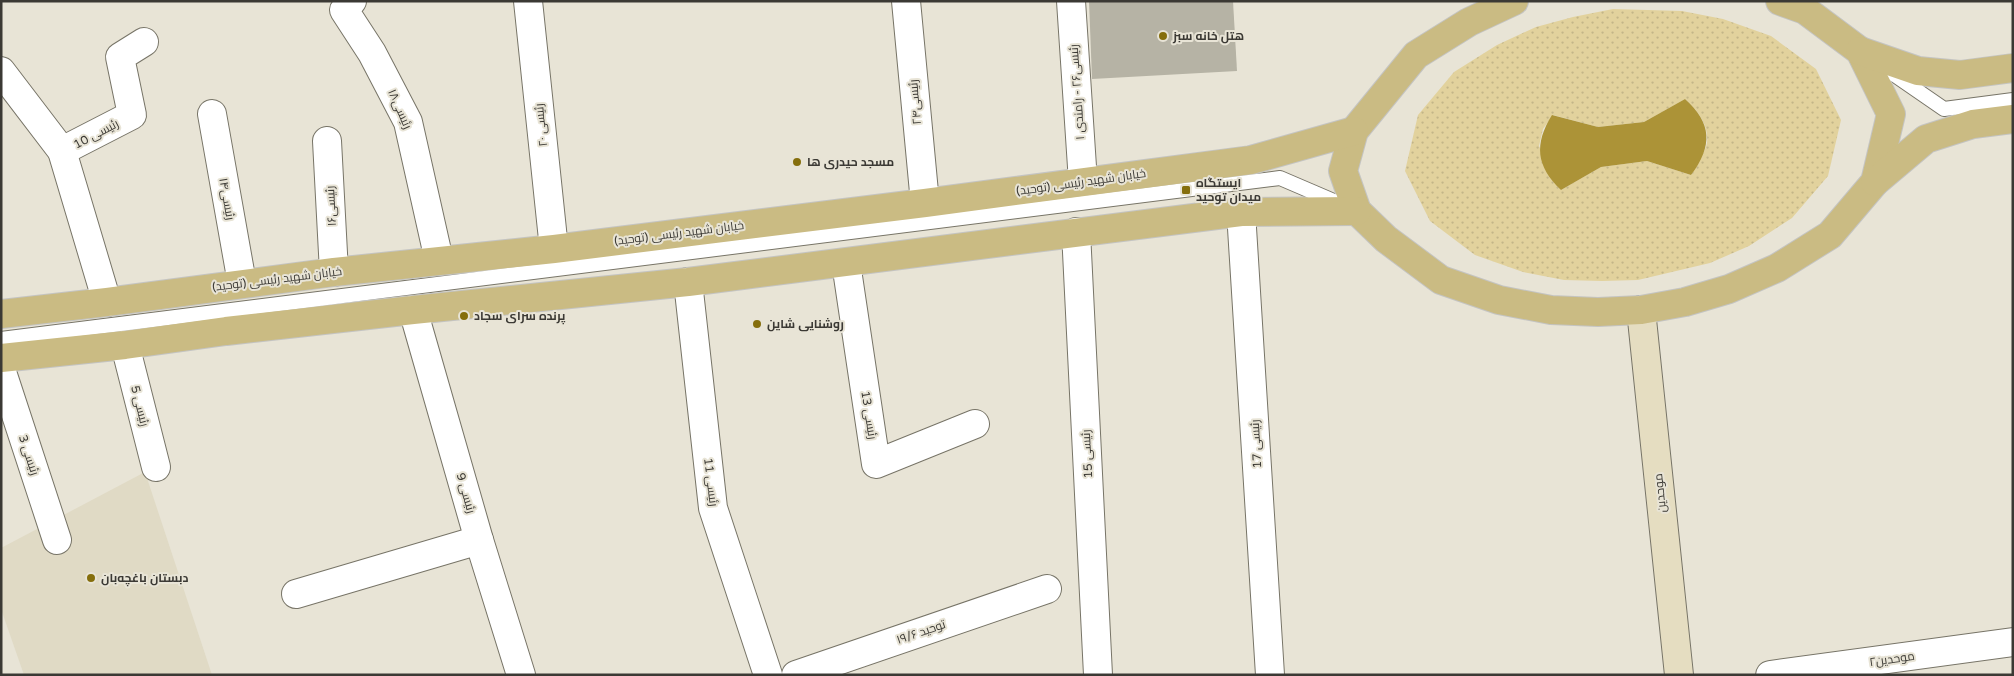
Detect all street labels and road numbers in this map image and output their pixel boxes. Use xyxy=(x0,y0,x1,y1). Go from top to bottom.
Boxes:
street label: رئیسی۲۶ - رامندی ۱ xyxy=(1067,44,1087,140)
street label: رئیسی۲۴ xyxy=(906,79,924,125)
street label: رئیسی۱۸ xyxy=(385,87,415,131)
street label: رئیسی ۲۰ xyxy=(532,103,550,147)
street label: رئیسی 10 xyxy=(71,116,121,152)
street label: خیابان شهید رئیسی (توحید) xyxy=(1015,166,1147,198)
street label: رئیسی۱۴ xyxy=(216,177,238,221)
street label: رئیسی۱۶ xyxy=(323,186,339,226)
street label: خیابان شهید رئیسی (توحید) xyxy=(613,218,745,248)
street label: خیابان شهید رئیسی (توحید) xyxy=(211,264,343,294)
street label: رئیسی 5 xyxy=(128,384,152,428)
street label: رئیسی 13 xyxy=(858,390,880,440)
street label: رئیسی 17 xyxy=(1248,419,1264,469)
street label: رئیسی 15 xyxy=(1079,429,1095,479)
street label: رئیسی 3 xyxy=(16,433,42,477)
street label: رئیسی 11 xyxy=(701,457,721,507)
street label: رئیسی 9 xyxy=(454,471,478,515)
street label: موحدین xyxy=(1651,473,1669,513)
street label: توحید ۱۹/۶ xyxy=(895,617,948,647)
street label: موحدین۲ xyxy=(1868,649,1916,669)

